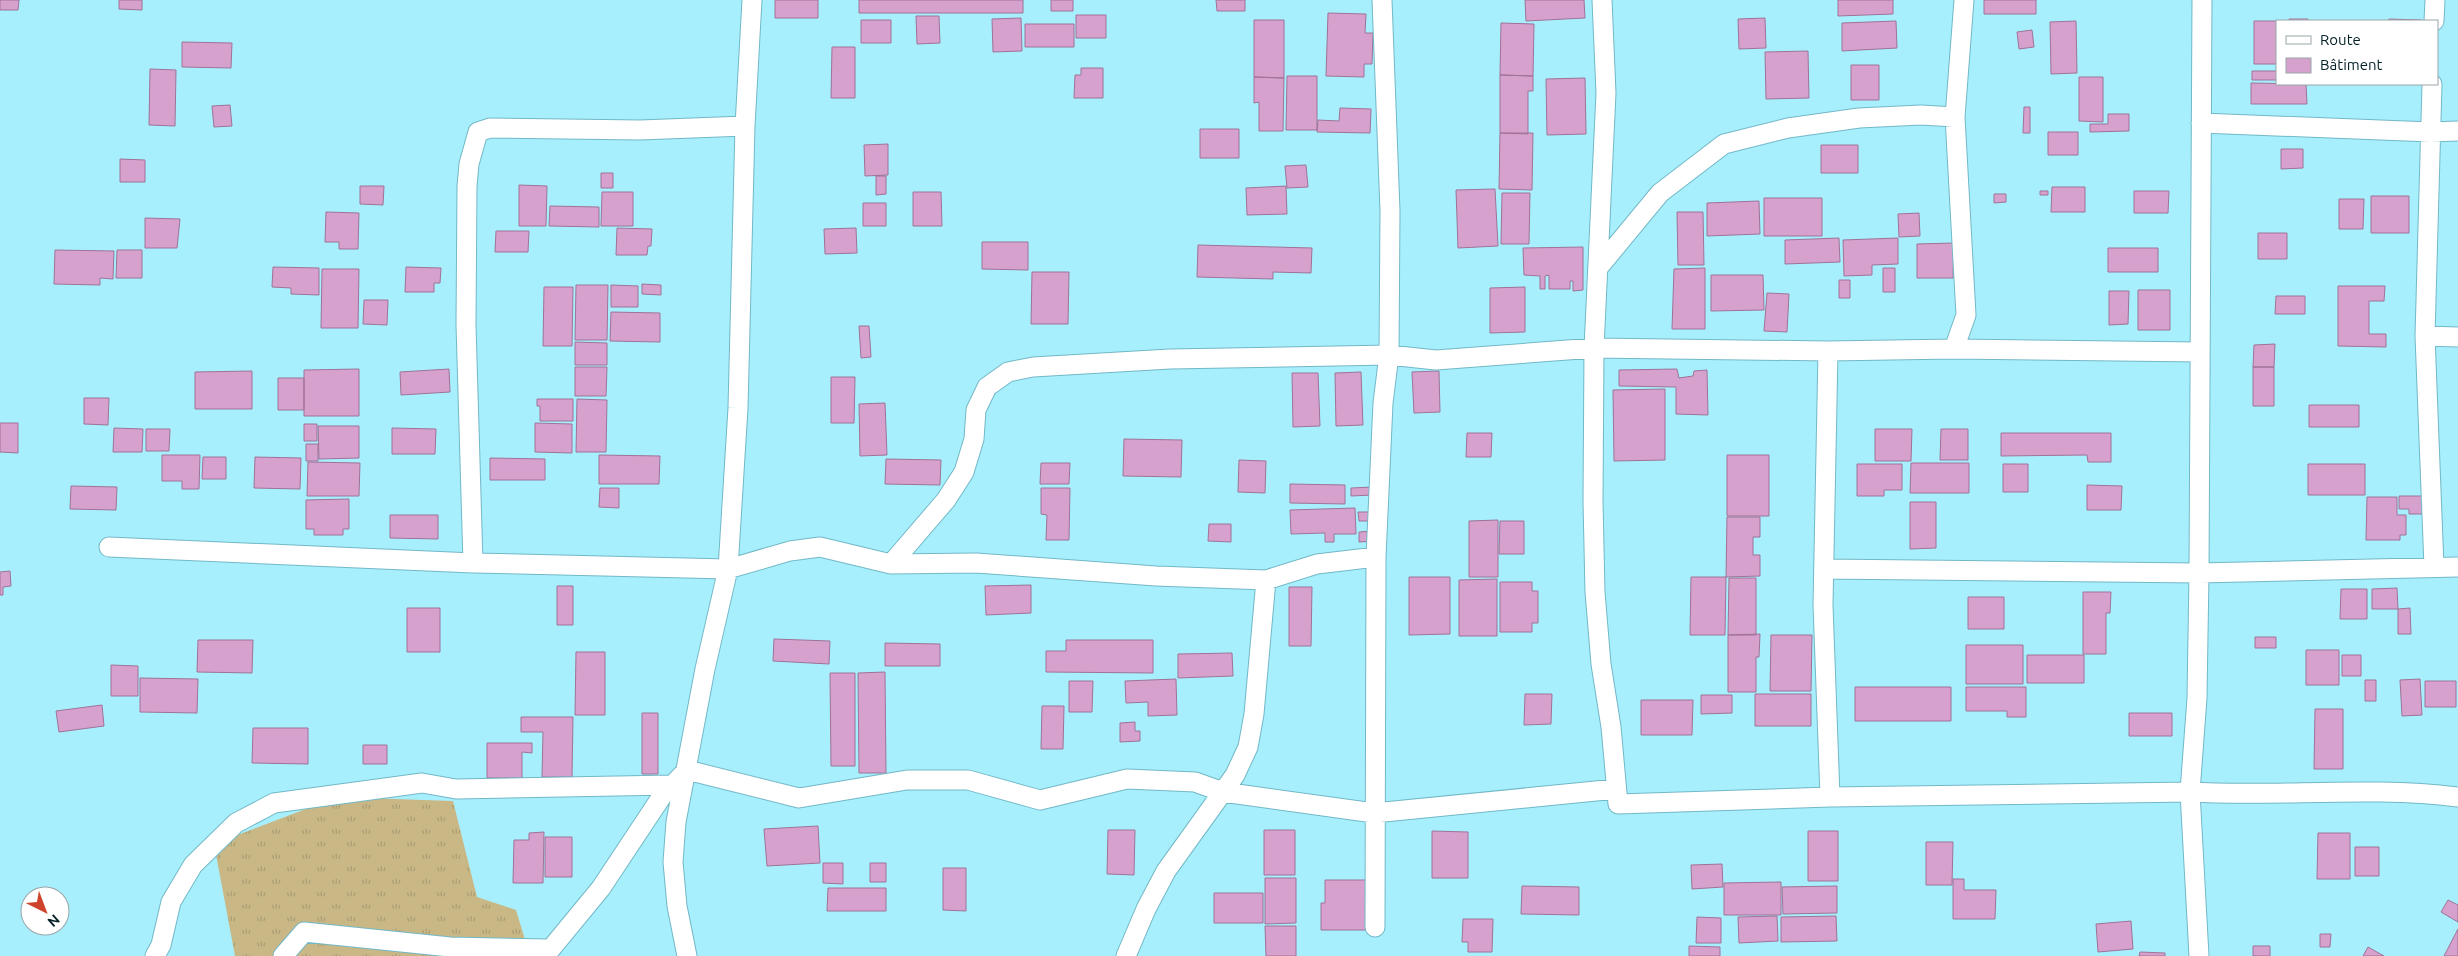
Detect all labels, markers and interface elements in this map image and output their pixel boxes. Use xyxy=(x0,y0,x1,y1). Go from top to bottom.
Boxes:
legend xyxy=(2276,20,2438,85)
text: Route xyxy=(2320,31,2361,48)
text: Bâtiment xyxy=(2320,56,2383,73)
north arrow xyxy=(20,886,70,936)
text: N xyxy=(44,911,63,930)

